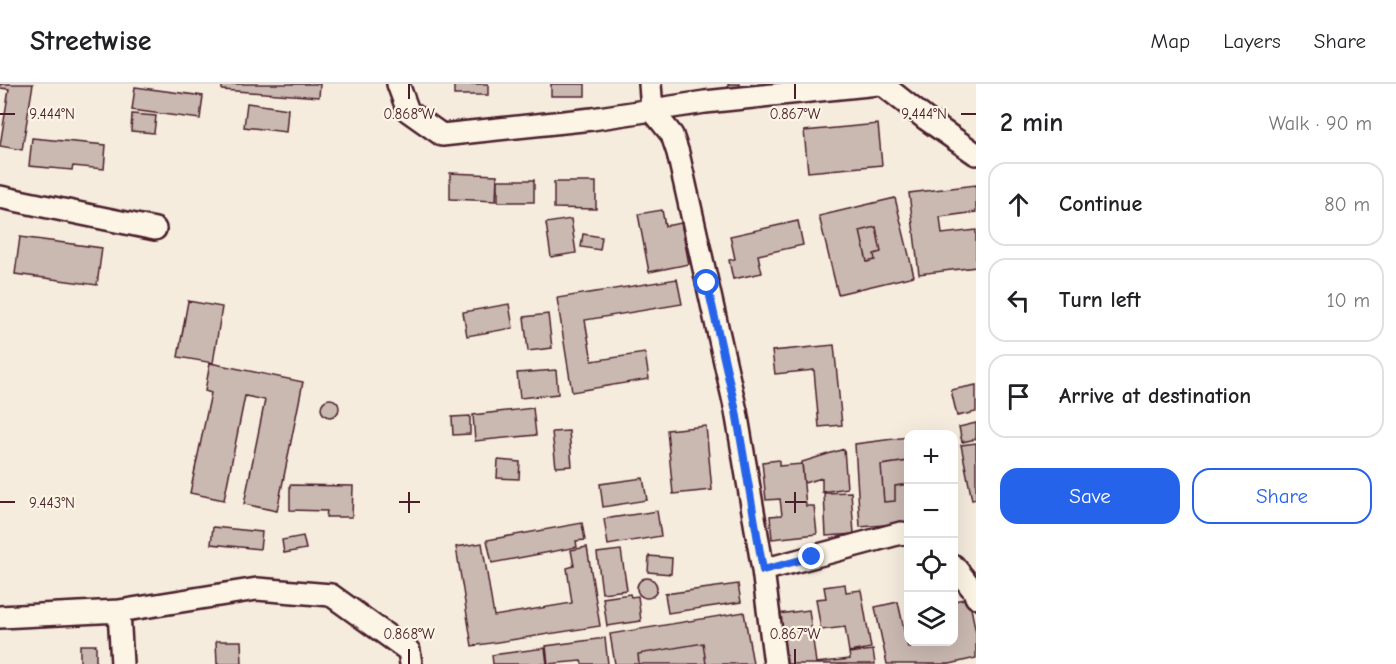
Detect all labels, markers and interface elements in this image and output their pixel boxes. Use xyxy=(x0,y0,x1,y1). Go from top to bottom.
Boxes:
text: Streetwise xyxy=(30,25,151,57)
text: Map xyxy=(1151,29,1190,53)
text: Layers xyxy=(1223,29,1281,53)
text: Share xyxy=(1314,29,1366,53)
text: 9.444°N xyxy=(29,105,75,123)
text: 0.868°W xyxy=(383,105,435,123)
text: 0.867°W xyxy=(769,105,821,123)
text: 9.444°N xyxy=(901,105,947,123)
text: 2 min xyxy=(1000,108,1063,138)
text: Walk · 90 m xyxy=(1269,112,1372,135)
icon: ahead xyxy=(1002,188,1035,221)
text: Continue xyxy=(1059,191,1142,217)
text: 80 m xyxy=(1324,193,1370,216)
route start xyxy=(693,269,719,295)
icon: left xyxy=(1002,284,1035,317)
text: Turn left xyxy=(1059,287,1141,313)
text: 10 m xyxy=(1327,289,1370,312)
icon: arrive xyxy=(1002,380,1035,413)
text: Arrive at destination xyxy=(1059,383,1251,409)
map controls xyxy=(904,430,958,646)
button: + xyxy=(904,430,958,484)
button: Save xyxy=(1000,468,1180,524)
button: Share xyxy=(1192,468,1372,524)
button: − xyxy=(904,484,958,538)
text: 9.443°N xyxy=(29,494,75,512)
button: locate xyxy=(904,538,958,592)
route end xyxy=(798,543,824,569)
button: layers xyxy=(904,592,958,646)
text: 0.868°W xyxy=(383,625,435,643)
text: 0.867°W xyxy=(769,625,821,643)

